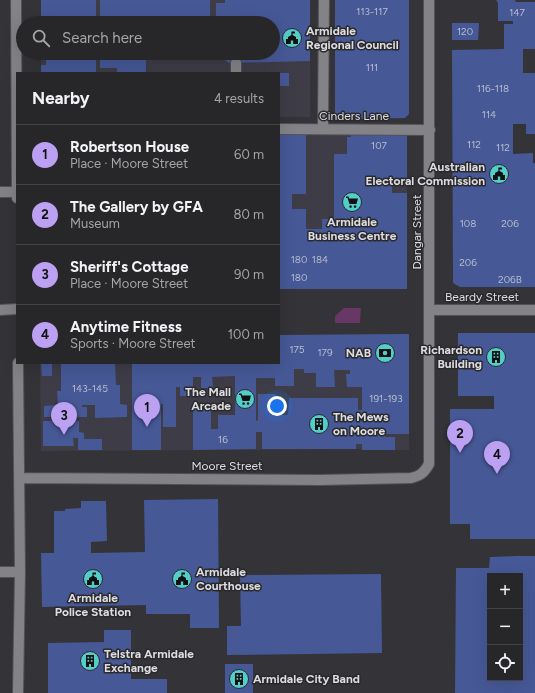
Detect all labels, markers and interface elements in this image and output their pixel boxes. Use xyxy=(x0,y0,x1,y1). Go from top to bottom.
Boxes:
house number: 113-117 xyxy=(356,5,388,18)
house number: 147 xyxy=(509,6,525,19)
search box xyxy=(16,16,280,60)
place label: Armidale Regional Council xyxy=(306,24,399,52)
house number: 120 xyxy=(457,25,473,38)
icon: search xyxy=(30,27,52,49)
public building icon: Armidale Regional Council xyxy=(281,27,303,49)
text: Search here xyxy=(62,29,142,47)
house number: 111 xyxy=(366,61,378,74)
house number: 116-118 xyxy=(477,82,509,95)
text: Nearby xyxy=(32,88,90,108)
text: 4 results xyxy=(214,91,264,106)
house number: 114 xyxy=(482,108,496,121)
street label: Cinders Lane xyxy=(319,109,389,123)
text: Robertson House xyxy=(70,138,189,156)
house number: 112 xyxy=(467,138,481,151)
house number: 107 xyxy=(371,139,388,152)
house number: 112 xyxy=(496,141,510,154)
text: 1 xyxy=(42,147,48,162)
text: 60 m xyxy=(234,147,264,162)
text: Place · Moore Street xyxy=(70,156,188,171)
place label: Australian Electoral Commission xyxy=(365,160,485,188)
public building icon: Australian Electoral Commission xyxy=(488,163,510,185)
supermarket icon: Armidale Business Centre xyxy=(341,191,363,213)
street label: Dangar Street xyxy=(410,194,424,269)
text: The Gallery by GFA xyxy=(70,198,203,216)
text: 2 xyxy=(41,207,49,222)
text: 80 m xyxy=(233,207,264,222)
place label: Armidale Business Centre xyxy=(308,215,397,243)
text: Museum xyxy=(70,216,120,231)
house number: 108 xyxy=(460,217,476,230)
house number: 206 xyxy=(501,217,519,230)
house number: 180 xyxy=(291,253,307,266)
house number: 184 xyxy=(312,253,328,266)
house number: 206 xyxy=(459,256,477,269)
text: Sheriff's Cottage xyxy=(70,258,188,276)
text: 3 xyxy=(41,267,49,282)
text: 90 m xyxy=(234,267,264,282)
house number: 180 xyxy=(291,271,307,284)
house number: 206B xyxy=(498,273,522,286)
text: Place · Moore Street xyxy=(70,276,188,291)
street label: Beardy Street xyxy=(445,290,519,304)
text: Anytime Fitness xyxy=(70,318,182,336)
text: 4 xyxy=(41,327,49,342)
text: 100 m xyxy=(228,327,264,342)
text: Sports · Moore Street xyxy=(70,336,195,351)
bank icon: NAB xyxy=(374,342,396,364)
house number: 175 xyxy=(289,343,305,356)
place label: Richardson Building xyxy=(420,343,482,371)
house number: 179 xyxy=(317,346,333,359)
place label: NAB xyxy=(346,346,371,360)
building icon: Richardson Building xyxy=(485,346,507,368)
house number: 143-145 xyxy=(72,382,108,395)
place label: The Mall Arcade xyxy=(185,385,231,413)
supermarket icon: The Mall Arcade xyxy=(234,388,256,410)
house number: 191-193 xyxy=(369,392,403,405)
pin: 1 xyxy=(134,394,160,427)
your location xyxy=(267,396,287,416)
pin: 3 xyxy=(51,402,77,435)
place label: The Mews on Moore xyxy=(333,410,389,438)
building icon: The Mews on Moore xyxy=(308,413,330,435)
pin: 2 xyxy=(447,420,473,453)
house number: 16 xyxy=(218,433,228,446)
pin: 4 xyxy=(484,441,510,474)
street label: Moore Street xyxy=(191,459,263,473)
place label: Armidale Courthouse xyxy=(196,565,261,593)
public building icon: Armidale Police Station xyxy=(82,568,104,590)
public building icon: Armidale Courthouse xyxy=(171,568,193,590)
map controls xyxy=(487,573,523,681)
button: + xyxy=(487,573,523,609)
place label: Armidale Police Station xyxy=(55,591,131,619)
button: − xyxy=(487,609,523,645)
button: locate xyxy=(487,645,523,681)
place label: Telstra Armidale Exchange xyxy=(104,647,194,675)
building icon: Telstra Armidale Exchange xyxy=(79,650,101,672)
building icon: Armidale City Band xyxy=(228,668,250,690)
place label: Armidale City Band xyxy=(253,672,360,686)

